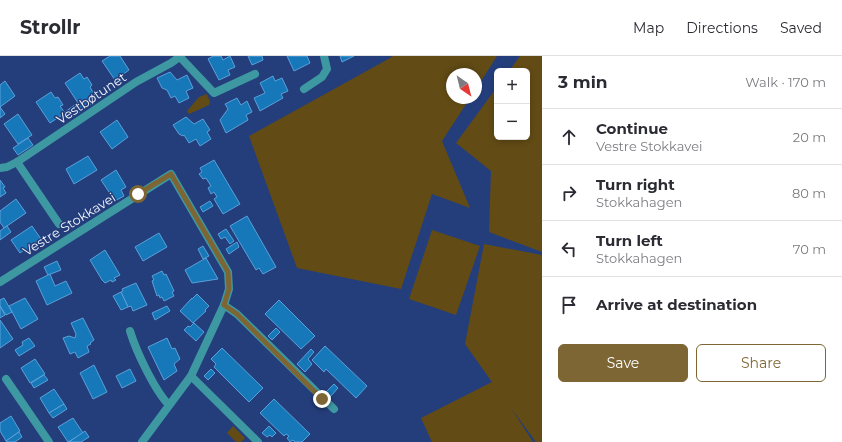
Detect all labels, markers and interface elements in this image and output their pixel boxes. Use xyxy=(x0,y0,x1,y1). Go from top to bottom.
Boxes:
text: Strollr xyxy=(20,16,81,39)
text: Map xyxy=(633,19,664,37)
text: Directions xyxy=(686,19,758,37)
text: Saved xyxy=(780,19,822,37)
north arrow xyxy=(446,68,482,104)
map controls xyxy=(494,68,530,140)
button: + xyxy=(494,68,530,104)
street label: Vestbøtunet xyxy=(53,69,129,127)
text: 3 min xyxy=(558,72,608,92)
text: Walk · 170 m xyxy=(745,74,826,90)
button: − xyxy=(494,104,530,140)
text: Continue xyxy=(596,119,668,138)
icon: ahead xyxy=(558,126,580,148)
text: 20 m xyxy=(793,129,826,145)
text: Vestre Stokkavei xyxy=(596,138,702,154)
text: Turn right xyxy=(596,175,675,194)
icon: right xyxy=(558,182,580,204)
route start xyxy=(129,185,147,203)
text: 80 m xyxy=(792,185,826,201)
street label: Vestre Stokkavei xyxy=(20,189,118,259)
text: Stokkahagen xyxy=(596,194,682,210)
text: Turn left xyxy=(596,231,663,250)
icon: left xyxy=(558,238,580,260)
text: 70 m xyxy=(793,241,826,257)
text: Stokkahagen xyxy=(596,250,682,266)
icon: arrive xyxy=(558,294,580,316)
text: Arrive at destination xyxy=(596,295,757,314)
button: Save xyxy=(558,344,688,382)
button: Share xyxy=(696,344,826,382)
route end xyxy=(313,390,331,408)

